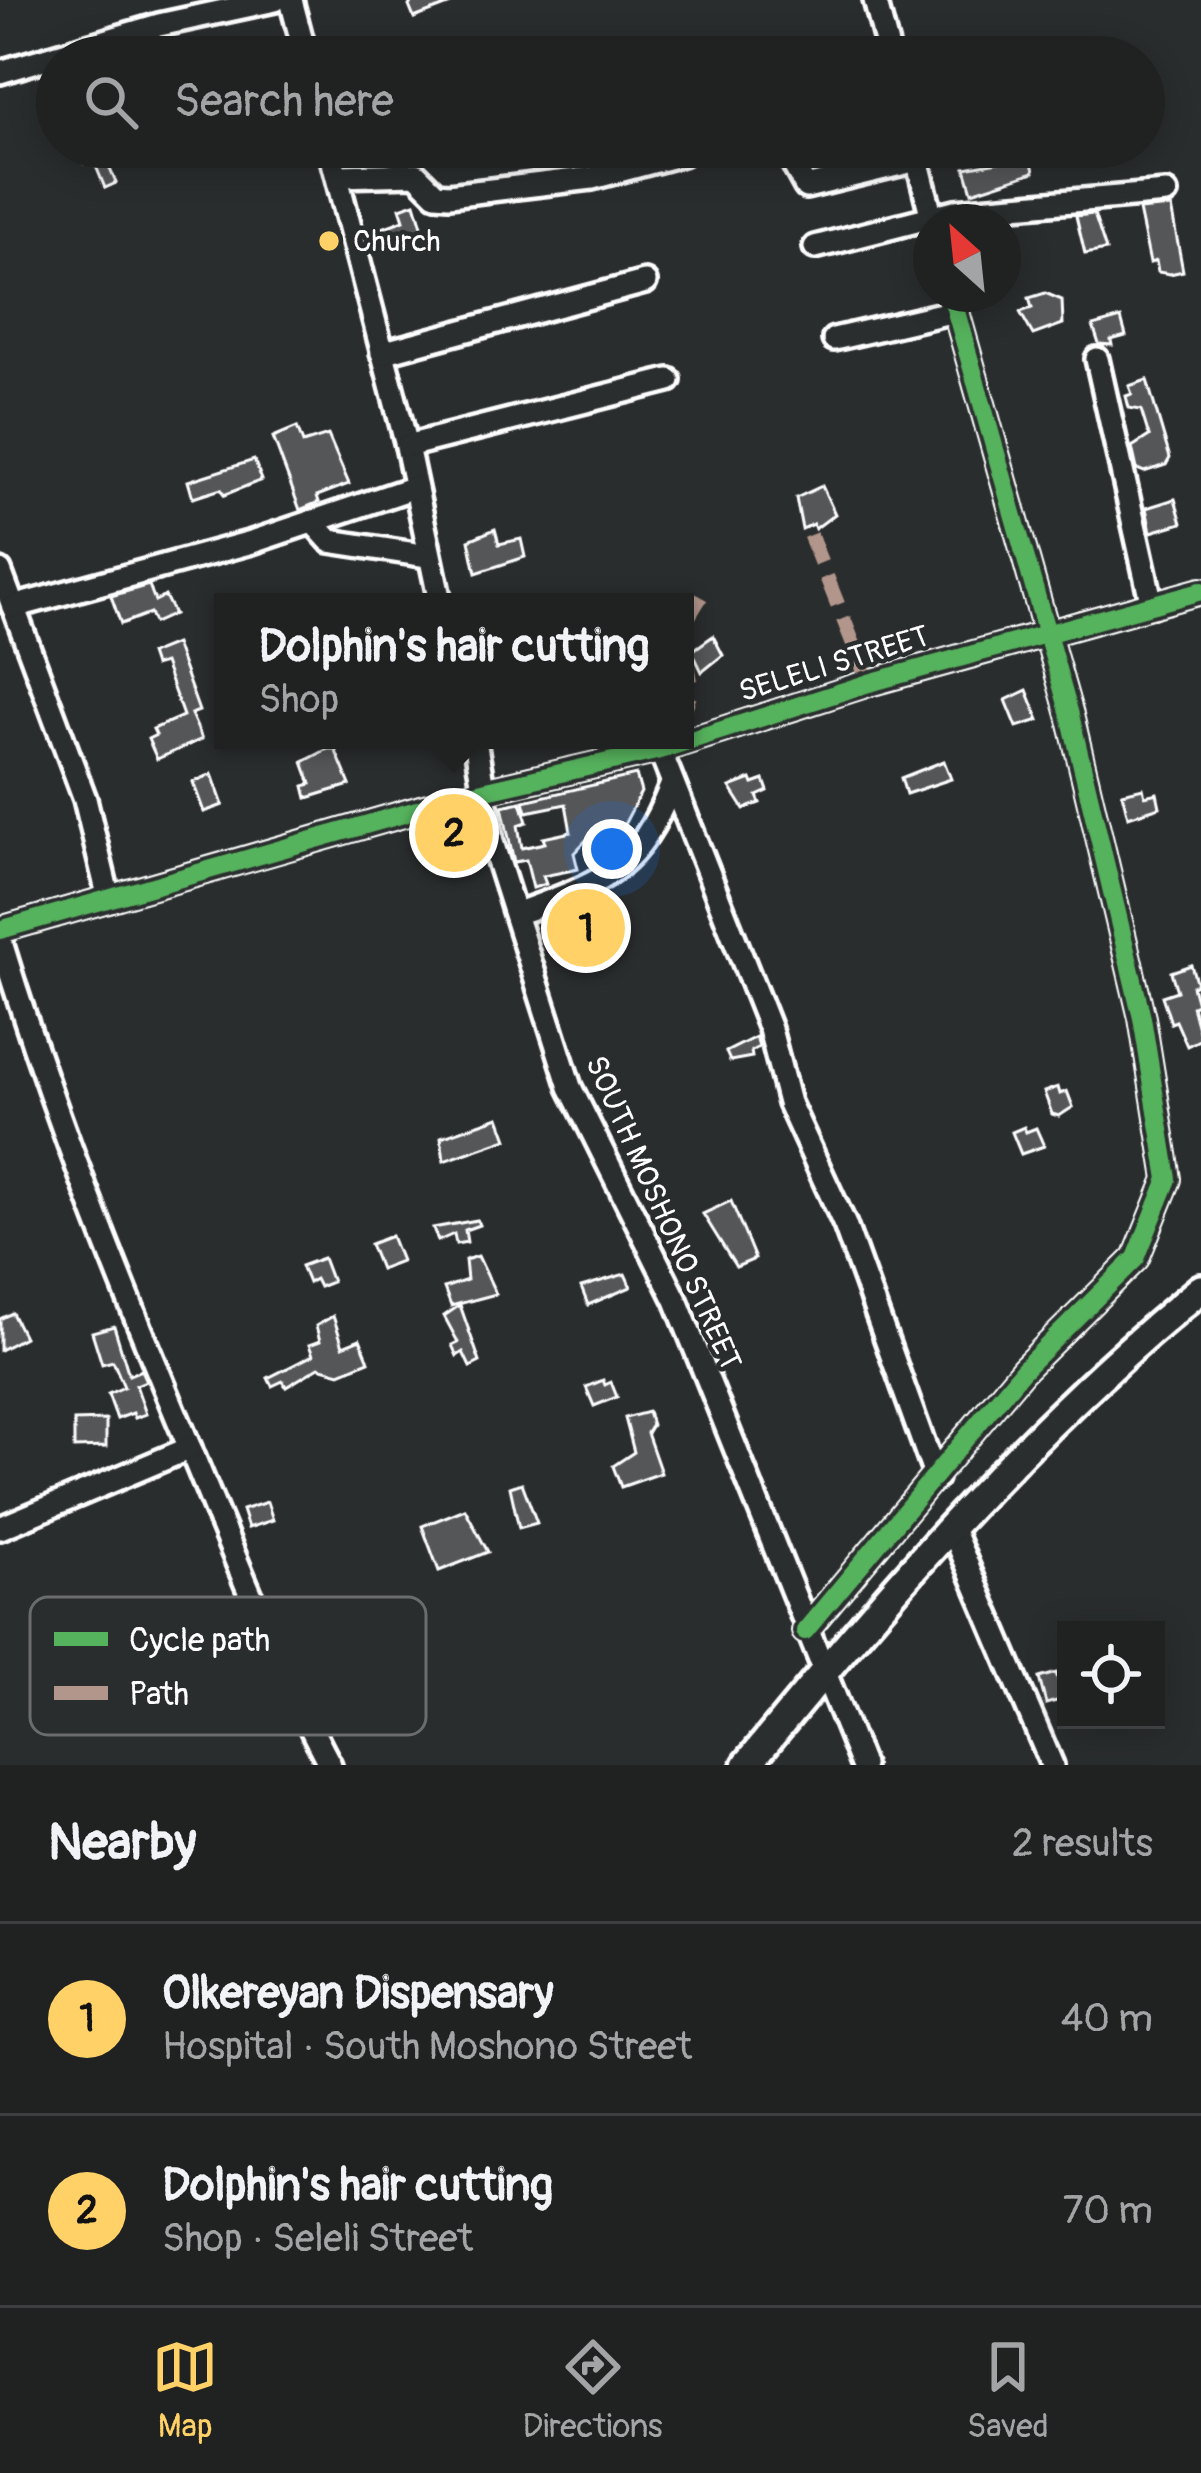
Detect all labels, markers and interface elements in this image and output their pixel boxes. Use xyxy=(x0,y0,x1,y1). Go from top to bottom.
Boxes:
search box xyxy=(36,36,1165,168)
icon: search xyxy=(78,69,144,135)
text: Search here xyxy=(174,74,394,130)
north arrow xyxy=(913,204,1021,312)
place label: Church xyxy=(353,223,441,260)
marker: Church xyxy=(316,228,342,254)
popup xyxy=(214,593,694,749)
street label: SELELI STREET xyxy=(734,618,934,710)
text: Dolphin's hair cutting xyxy=(258,619,650,675)
text: Shop xyxy=(258,675,339,724)
pin: 2 xyxy=(415,788,493,878)
your location xyxy=(582,819,642,879)
pin: 1 xyxy=(547,883,625,973)
street label: SOUTH MOSHONO STREET xyxy=(577,1050,749,1376)
legend xyxy=(30,1597,426,1735)
text: Cycle path xyxy=(129,1620,270,1661)
map controls xyxy=(1057,1621,1165,1729)
button: locate xyxy=(1057,1621,1165,1729)
text: Path xyxy=(129,1674,189,1715)
text: Nearby xyxy=(48,1811,196,1875)
text: 2 results xyxy=(1012,1819,1153,1868)
text: Olkereyan Dispensary xyxy=(162,1966,553,2022)
text: 1 xyxy=(79,1994,95,2043)
text: 40 m xyxy=(1061,1994,1153,2043)
text: Hospital · South Moshono Street xyxy=(162,2022,692,2071)
text: Dolphin's hair cutting xyxy=(162,2158,553,2214)
text: 2 xyxy=(76,2186,98,2235)
text: 70 m xyxy=(1063,2186,1153,2235)
text: Shop · Seleli Street xyxy=(162,2214,473,2263)
tab: Map xyxy=(152,2334,218,2447)
tab: Directions xyxy=(523,2334,663,2447)
tab: Saved xyxy=(967,2334,1049,2447)

